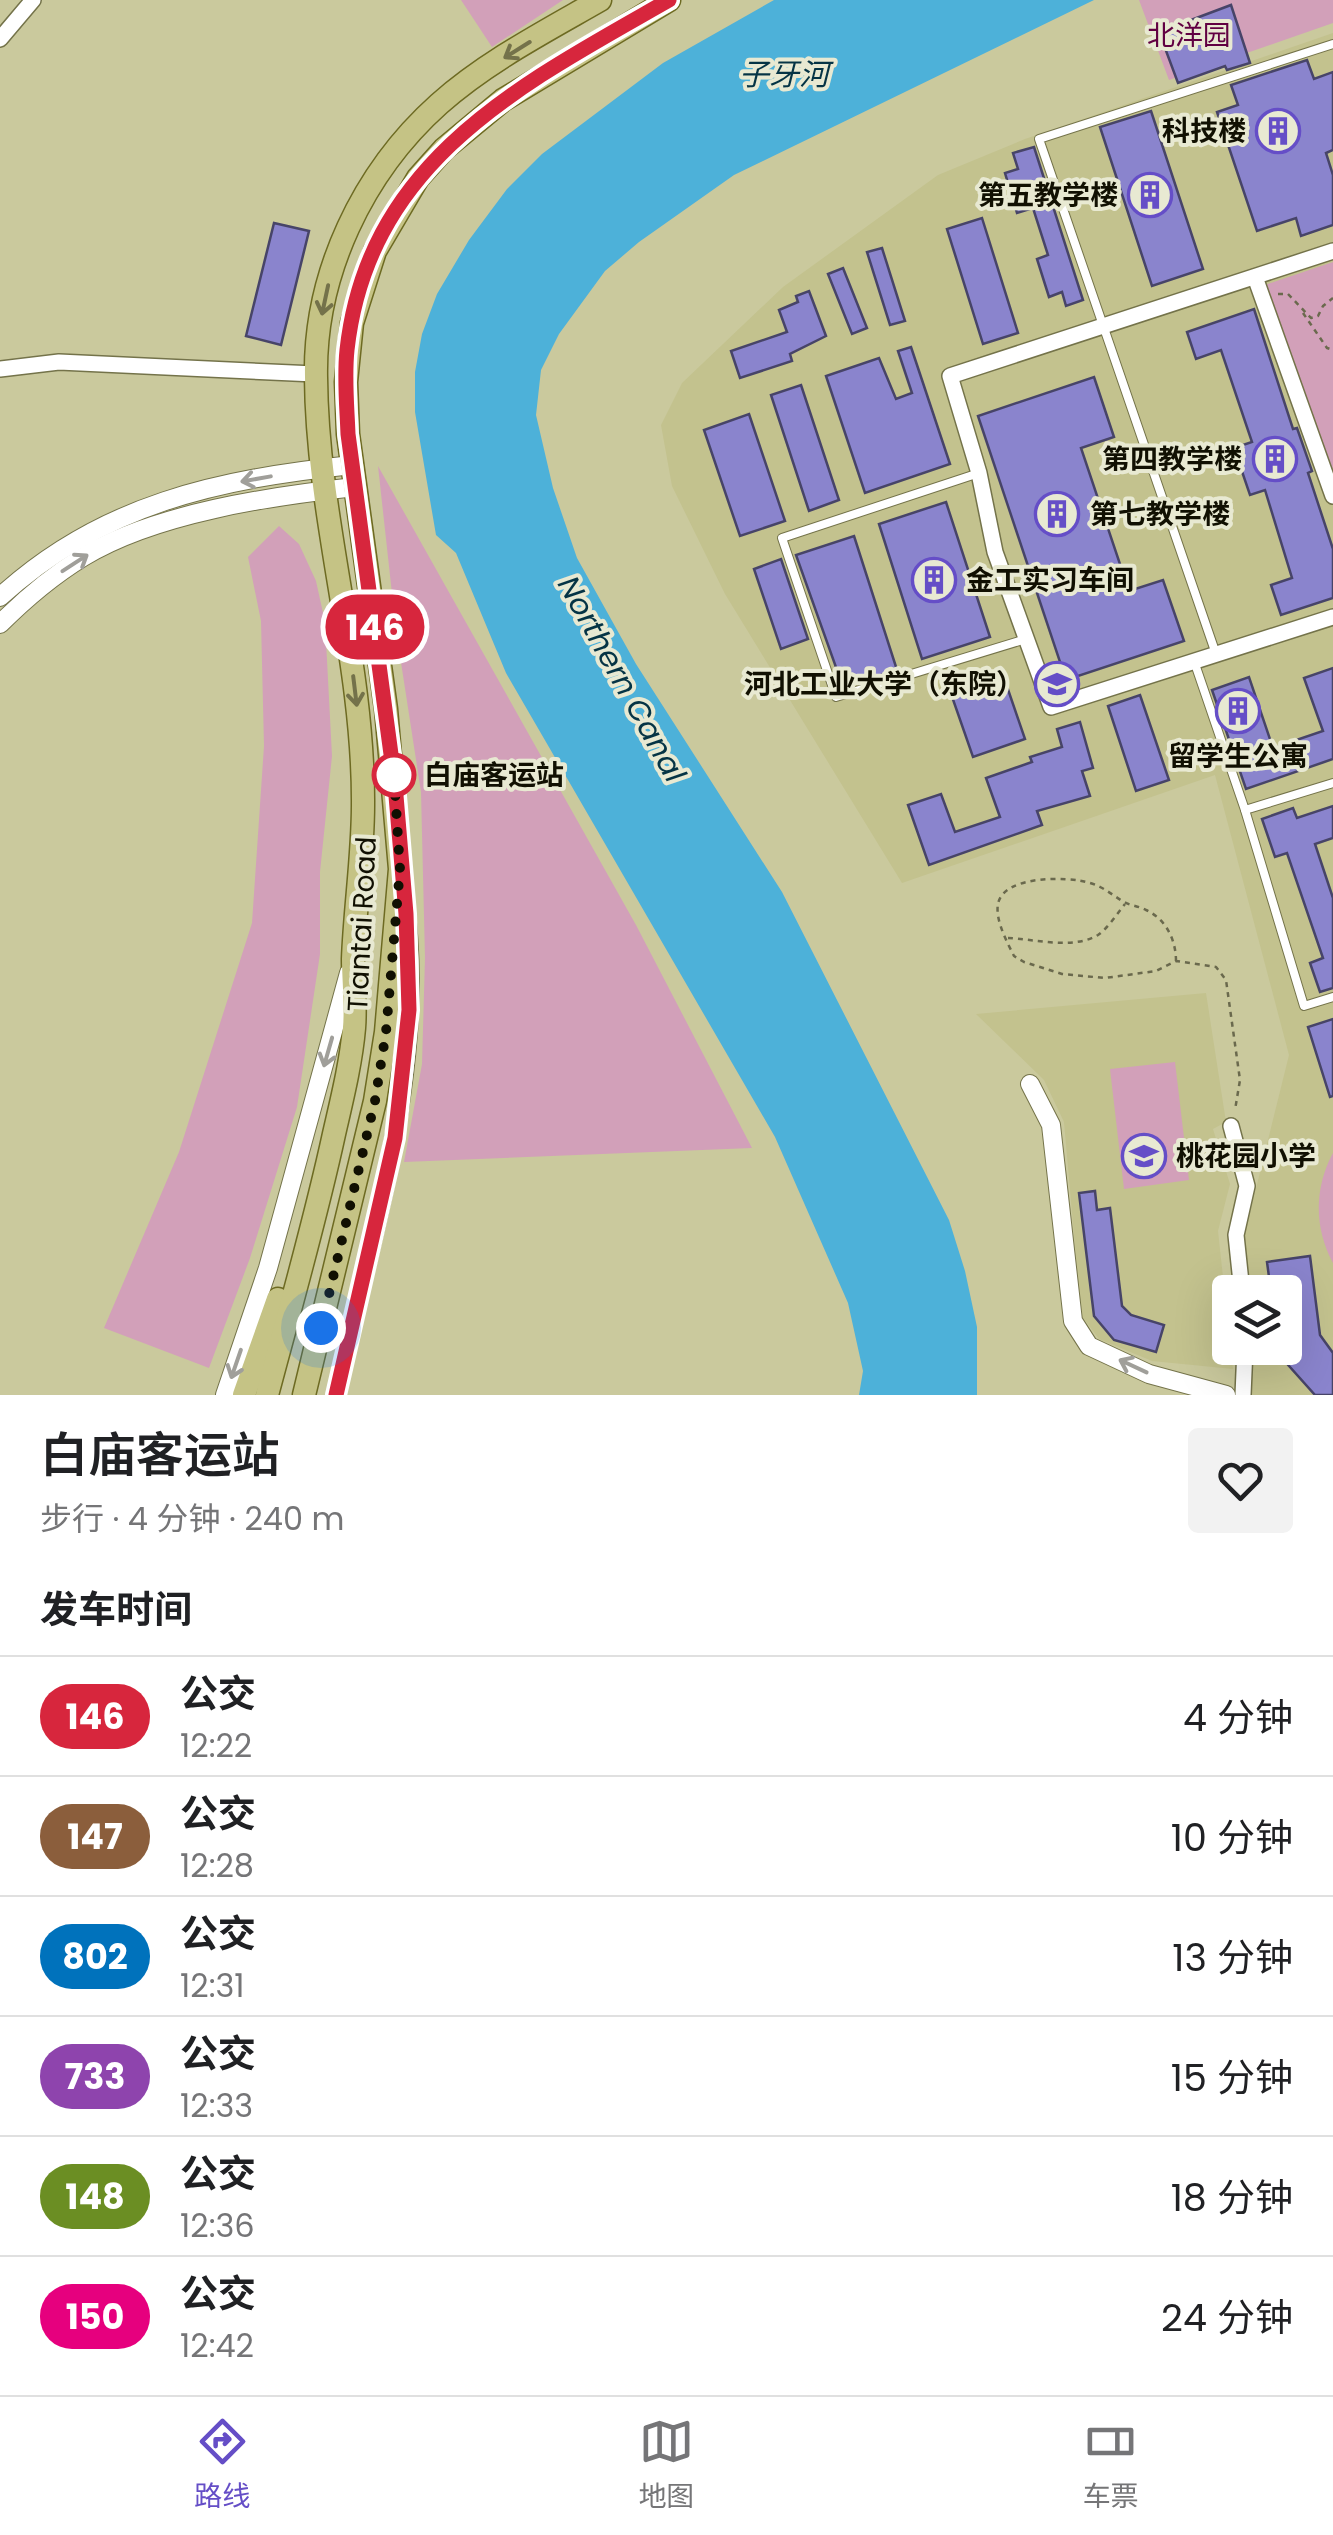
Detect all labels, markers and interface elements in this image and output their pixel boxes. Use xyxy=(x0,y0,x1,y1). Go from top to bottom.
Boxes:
park label: 北洋园 xyxy=(1147,16,1231,55)
one-way arrow xyxy=(503,40,531,60)
water label: 子牙河 xyxy=(739,53,834,96)
building icon: 科技楼 xyxy=(1255,108,1301,154)
place label: 科技楼 xyxy=(1162,112,1246,151)
building icon: 第五教学楼 xyxy=(1127,172,1173,218)
place label: 第五教学楼 xyxy=(978,176,1118,215)
one-way arrow xyxy=(315,283,334,315)
building icon: 第四教学楼 xyxy=(1252,436,1298,482)
place label: 第四教学楼 xyxy=(1102,440,1242,479)
one-way arrow xyxy=(240,470,273,489)
building icon: 第七教学楼 xyxy=(1034,491,1080,537)
place label: 第七教学楼 xyxy=(1090,495,1230,534)
one-way arrow xyxy=(60,552,89,573)
building icon: 金工实习车间 xyxy=(911,557,957,603)
place label: 金工实习车间 xyxy=(966,561,1134,600)
water label: Northern Canal xyxy=(547,568,697,790)
line badge: 146 xyxy=(318,594,432,660)
text: 146 xyxy=(345,603,405,652)
school or university icon: 河北工业大学（东院） xyxy=(1034,661,1080,707)
place label: 河北工业大学（东院） xyxy=(744,665,1024,704)
one-way arrow xyxy=(347,675,365,707)
building icon: 留学生公寓 xyxy=(1215,688,1261,734)
place label: 留学生公寓 xyxy=(1168,737,1308,776)
marker: 白庙客运站 xyxy=(373,754,415,796)
place label: 白庙客运站 xyxy=(424,756,564,795)
street label: Tiantai Road xyxy=(338,836,386,1012)
one-way arrow xyxy=(318,1036,336,1068)
school or university icon: 桃花园小学 xyxy=(1121,1133,1167,1179)
place label: 桃花园小学 xyxy=(1176,1137,1316,1176)
map controls xyxy=(1212,1275,1302,1365)
button: layers xyxy=(1212,1275,1302,1365)
your location xyxy=(296,1303,346,1353)
one-way arrow xyxy=(226,1348,244,1379)
one-way arrow xyxy=(1119,1356,1149,1375)
text: 白庙客运站 xyxy=(40,1422,280,1489)
button: heart xyxy=(1188,1428,1293,1533)
text: 步行 · 4 分钟 · 240 m xyxy=(40,1496,345,1541)
text: 发车时间 xyxy=(40,1583,192,1636)
text: 公交 xyxy=(180,1667,256,1720)
text: 4 分钟 xyxy=(1183,1691,1293,1744)
text: 146 xyxy=(65,1692,125,1741)
text: 12:22 xyxy=(180,1723,252,1768)
text: 公交 xyxy=(180,1787,256,1840)
text: 10 分钟 xyxy=(1171,1811,1293,1864)
text: 147 xyxy=(67,1812,123,1861)
text: 12:28 xyxy=(180,1843,254,1888)
text: 公交 xyxy=(180,1907,256,1960)
text: 13 分钟 xyxy=(1172,1931,1293,1984)
text: 802 xyxy=(62,1932,128,1981)
text: 12:31 xyxy=(180,1963,245,2008)
text: 公交 xyxy=(180,2027,256,2080)
text: 15 分钟 xyxy=(1171,2051,1293,2104)
text: 733 xyxy=(64,2052,126,2101)
text: 12:33 xyxy=(180,2083,253,2128)
text: 公交 xyxy=(180,2147,256,2200)
text: 18 分钟 xyxy=(1171,2171,1293,2224)
text: 148 xyxy=(65,2172,125,2221)
text: 12:36 xyxy=(180,2203,255,2248)
text: 公交 xyxy=(180,2267,256,2320)
text: 24 分钟 xyxy=(1161,2291,1293,2344)
text: 150 xyxy=(66,2292,124,2341)
text: 12:42 xyxy=(180,2323,254,2368)
tab: 路线 xyxy=(194,2414,250,2518)
tab: 地图 xyxy=(638,2414,695,2518)
tab: 车票 xyxy=(1083,2414,1139,2518)

